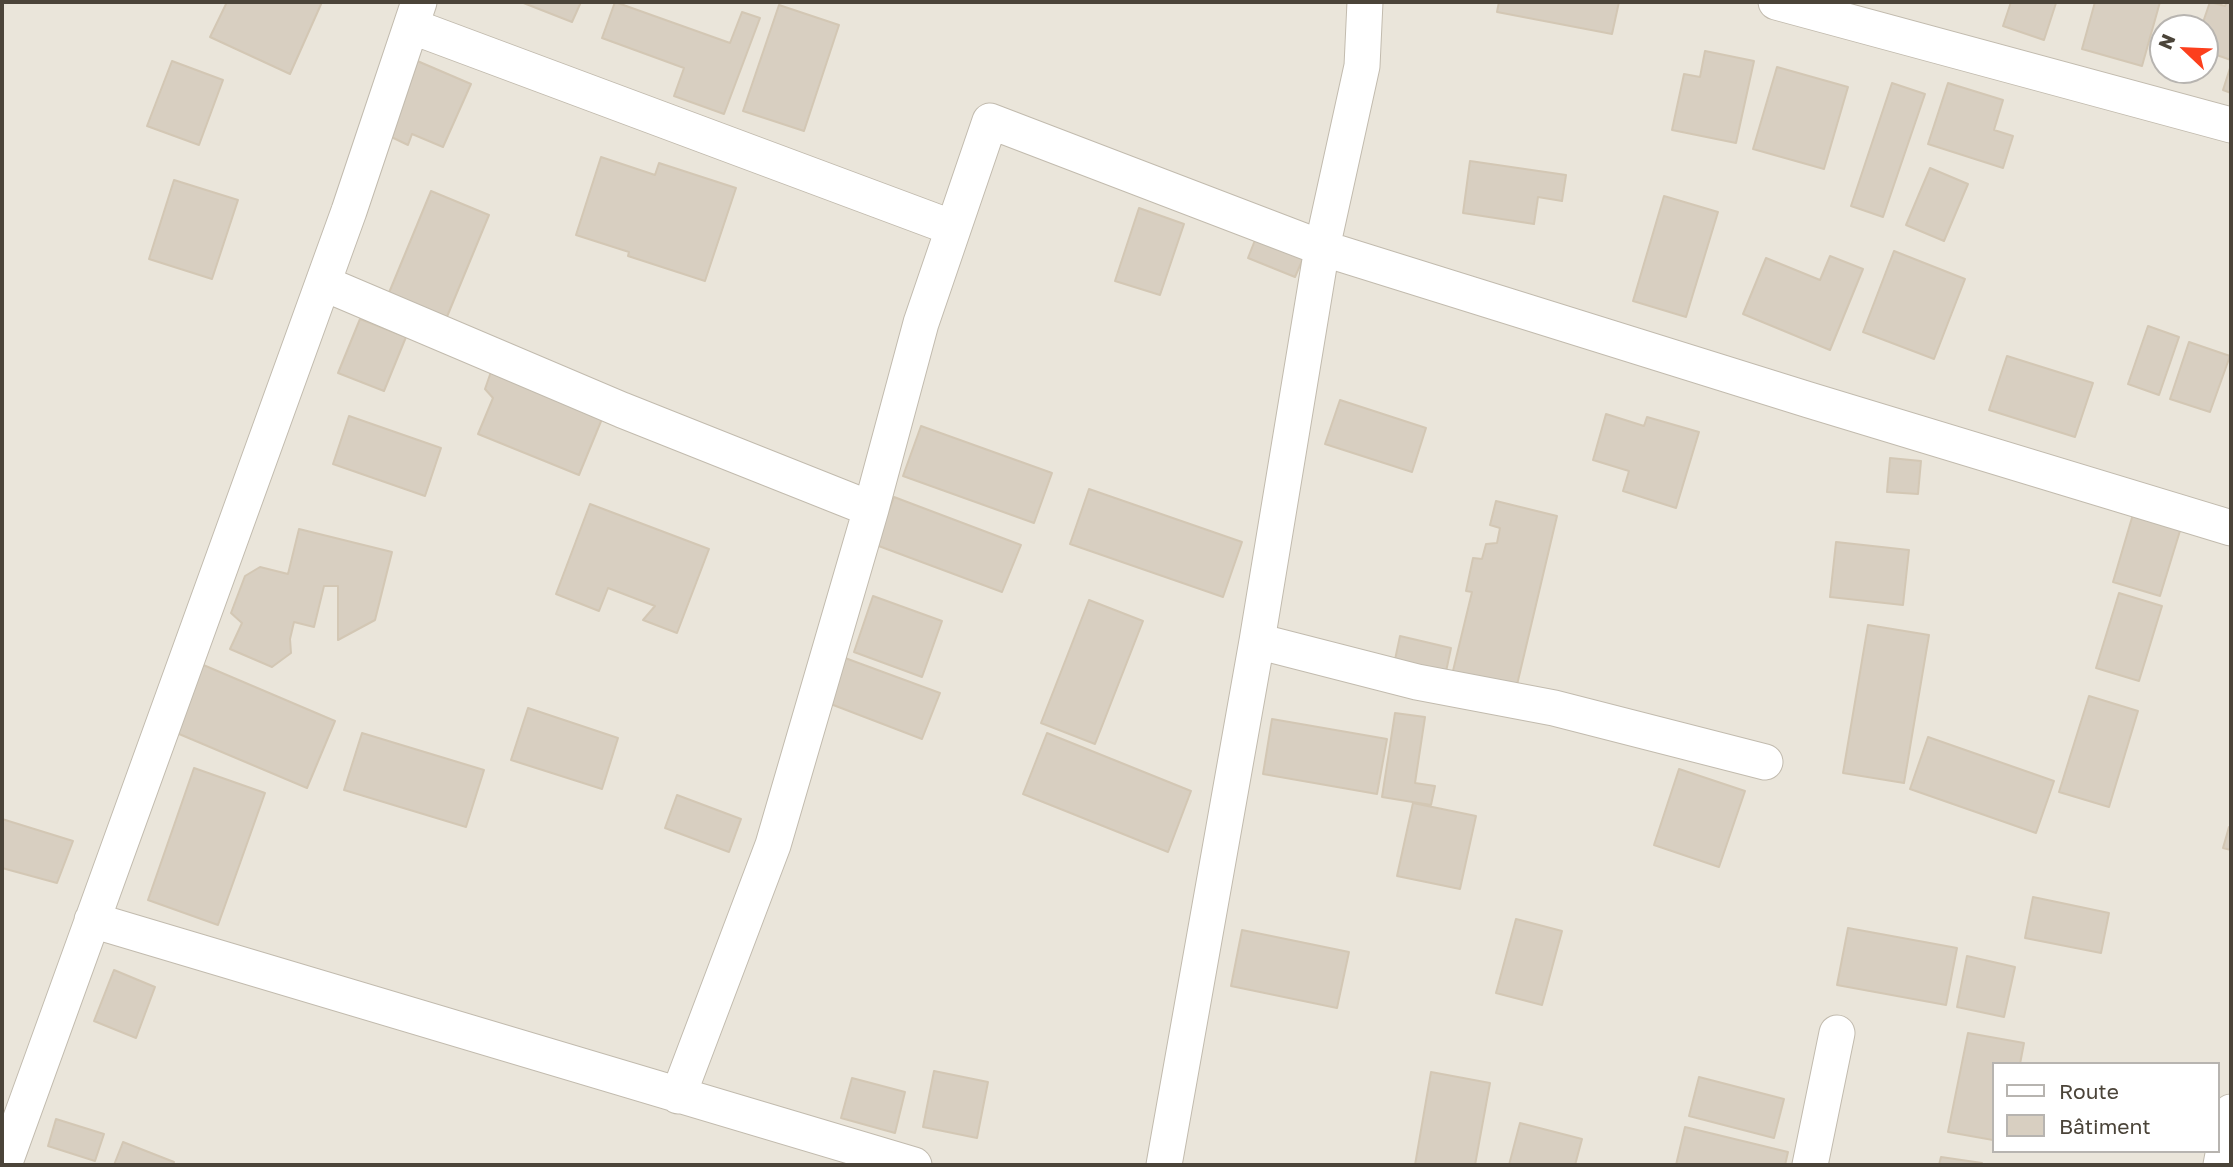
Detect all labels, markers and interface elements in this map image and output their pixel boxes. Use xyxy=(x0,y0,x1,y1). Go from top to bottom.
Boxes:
north arrow xyxy=(2149,14,2219,84)
text: N xyxy=(2153,30,2179,53)
legend xyxy=(1992,1062,2219,1153)
text: Route xyxy=(2059,1078,2119,1104)
text: Bâtiment xyxy=(2059,1113,2151,1139)

